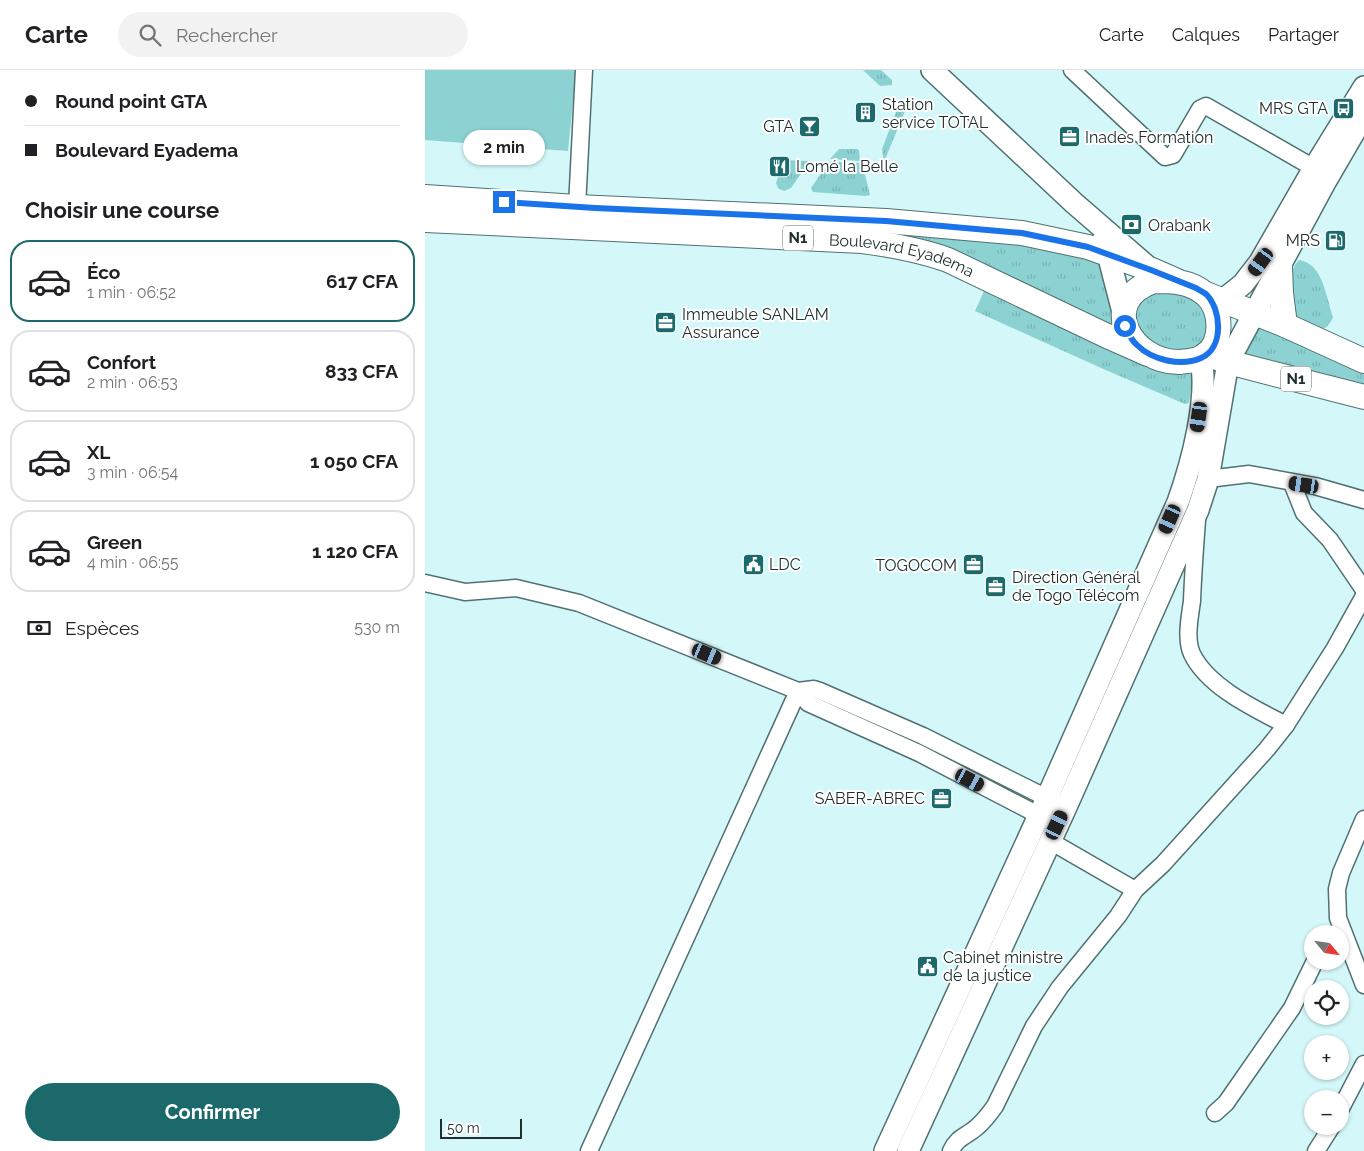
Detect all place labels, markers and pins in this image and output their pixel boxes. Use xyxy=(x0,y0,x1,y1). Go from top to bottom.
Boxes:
place label: Station service TOTAL xyxy=(882,95,989,132)
bus stop icon: MRS GTA xyxy=(1332,96,1356,120)
place label: MRS GTA xyxy=(1259,99,1328,118)
building icon: Station service TOTAL xyxy=(854,101,878,125)
bar icon: GTA xyxy=(798,114,822,138)
place label: GTA xyxy=(763,117,794,136)
office icon: Inades Formation xyxy=(1057,125,1081,149)
place label: Inades Formation xyxy=(1085,128,1213,147)
restaurant icon: Lomé la Belle xyxy=(768,154,792,178)
place label: Lomé la Belle xyxy=(796,157,898,176)
bank icon: Orabank xyxy=(1120,213,1144,237)
place label: Orabank xyxy=(1148,216,1211,235)
fuel station icon: MRS xyxy=(1324,228,1348,252)
place label: MRS xyxy=(1286,231,1320,250)
place label: Immeuble SANLAM Assurance xyxy=(682,305,829,342)
office icon: Immeuble SANLAM Assurance xyxy=(654,311,678,335)
public building icon: LDC xyxy=(741,552,765,576)
office icon: TOGOCOM xyxy=(961,553,985,577)
place label: LDC xyxy=(769,555,801,574)
place label: TOGOCOM xyxy=(875,556,957,575)
place label: Direction Général de Togo Télécom xyxy=(1012,568,1141,605)
office icon: Direction Général de Togo Télécom xyxy=(984,574,1008,598)
office icon: SABER-ABREC xyxy=(929,786,953,810)
place label: SABER-ABREC xyxy=(815,789,925,808)
place label: Cabinet ministre de la justice xyxy=(943,948,1063,985)
public building icon: Cabinet ministre de la justice xyxy=(915,954,939,978)

